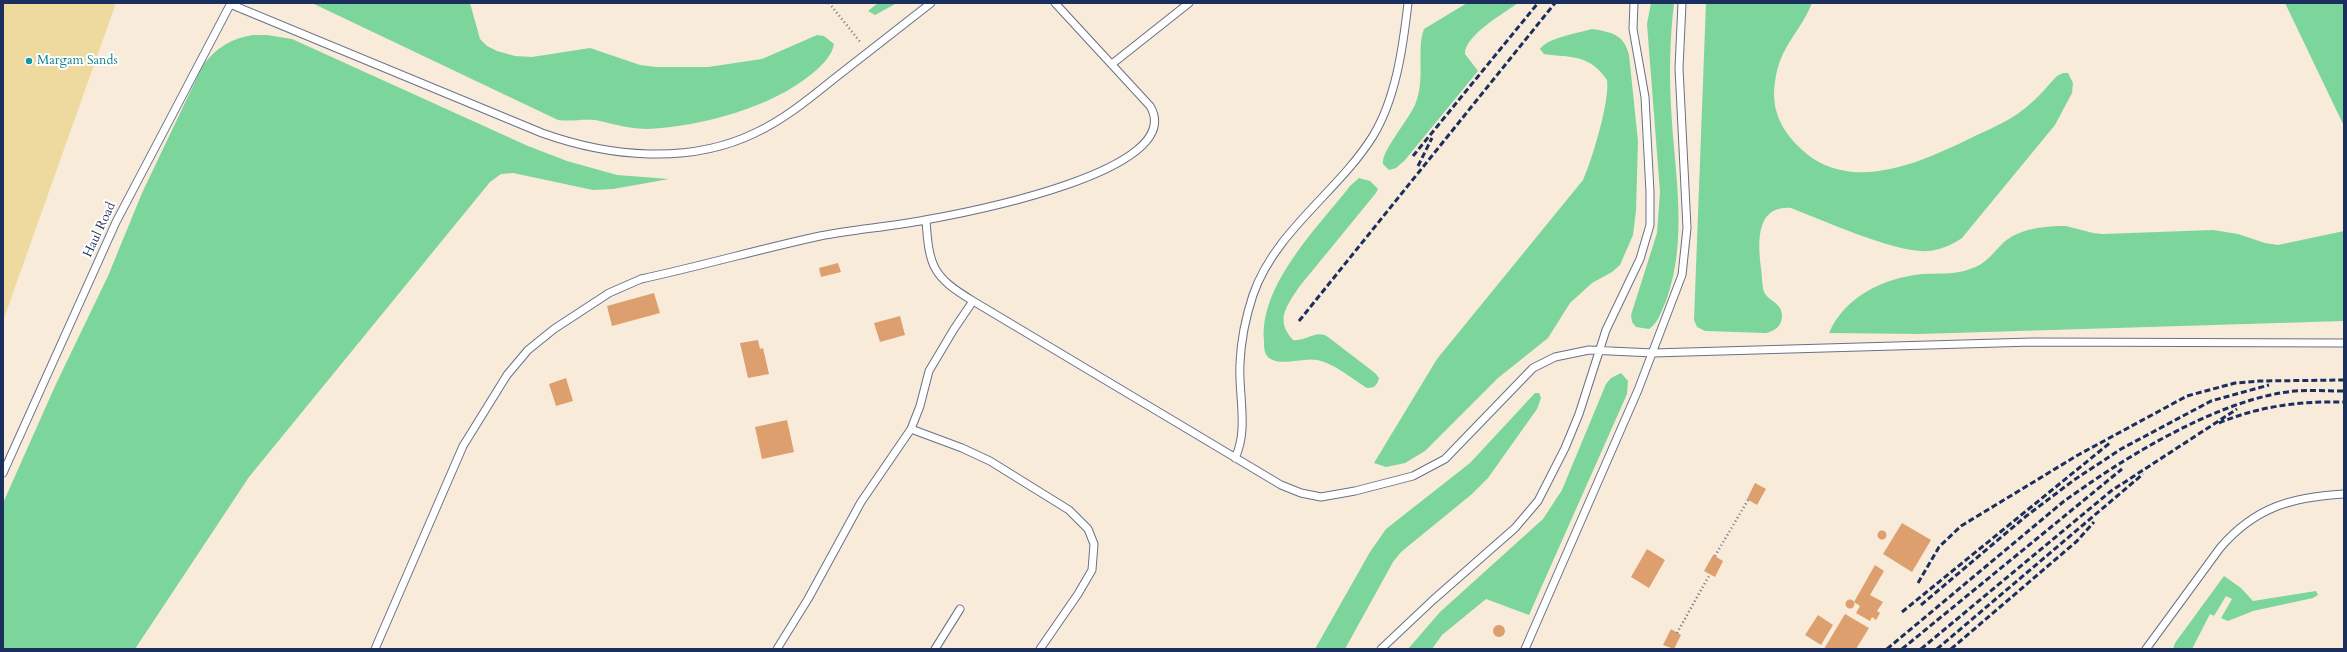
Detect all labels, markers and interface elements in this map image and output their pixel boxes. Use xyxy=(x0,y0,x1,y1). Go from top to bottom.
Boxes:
place label: Margam Sands xyxy=(37,53,118,69)
marker: Margam Sands xyxy=(24,56,34,66)
street label: Haul Road xyxy=(80,200,120,260)

